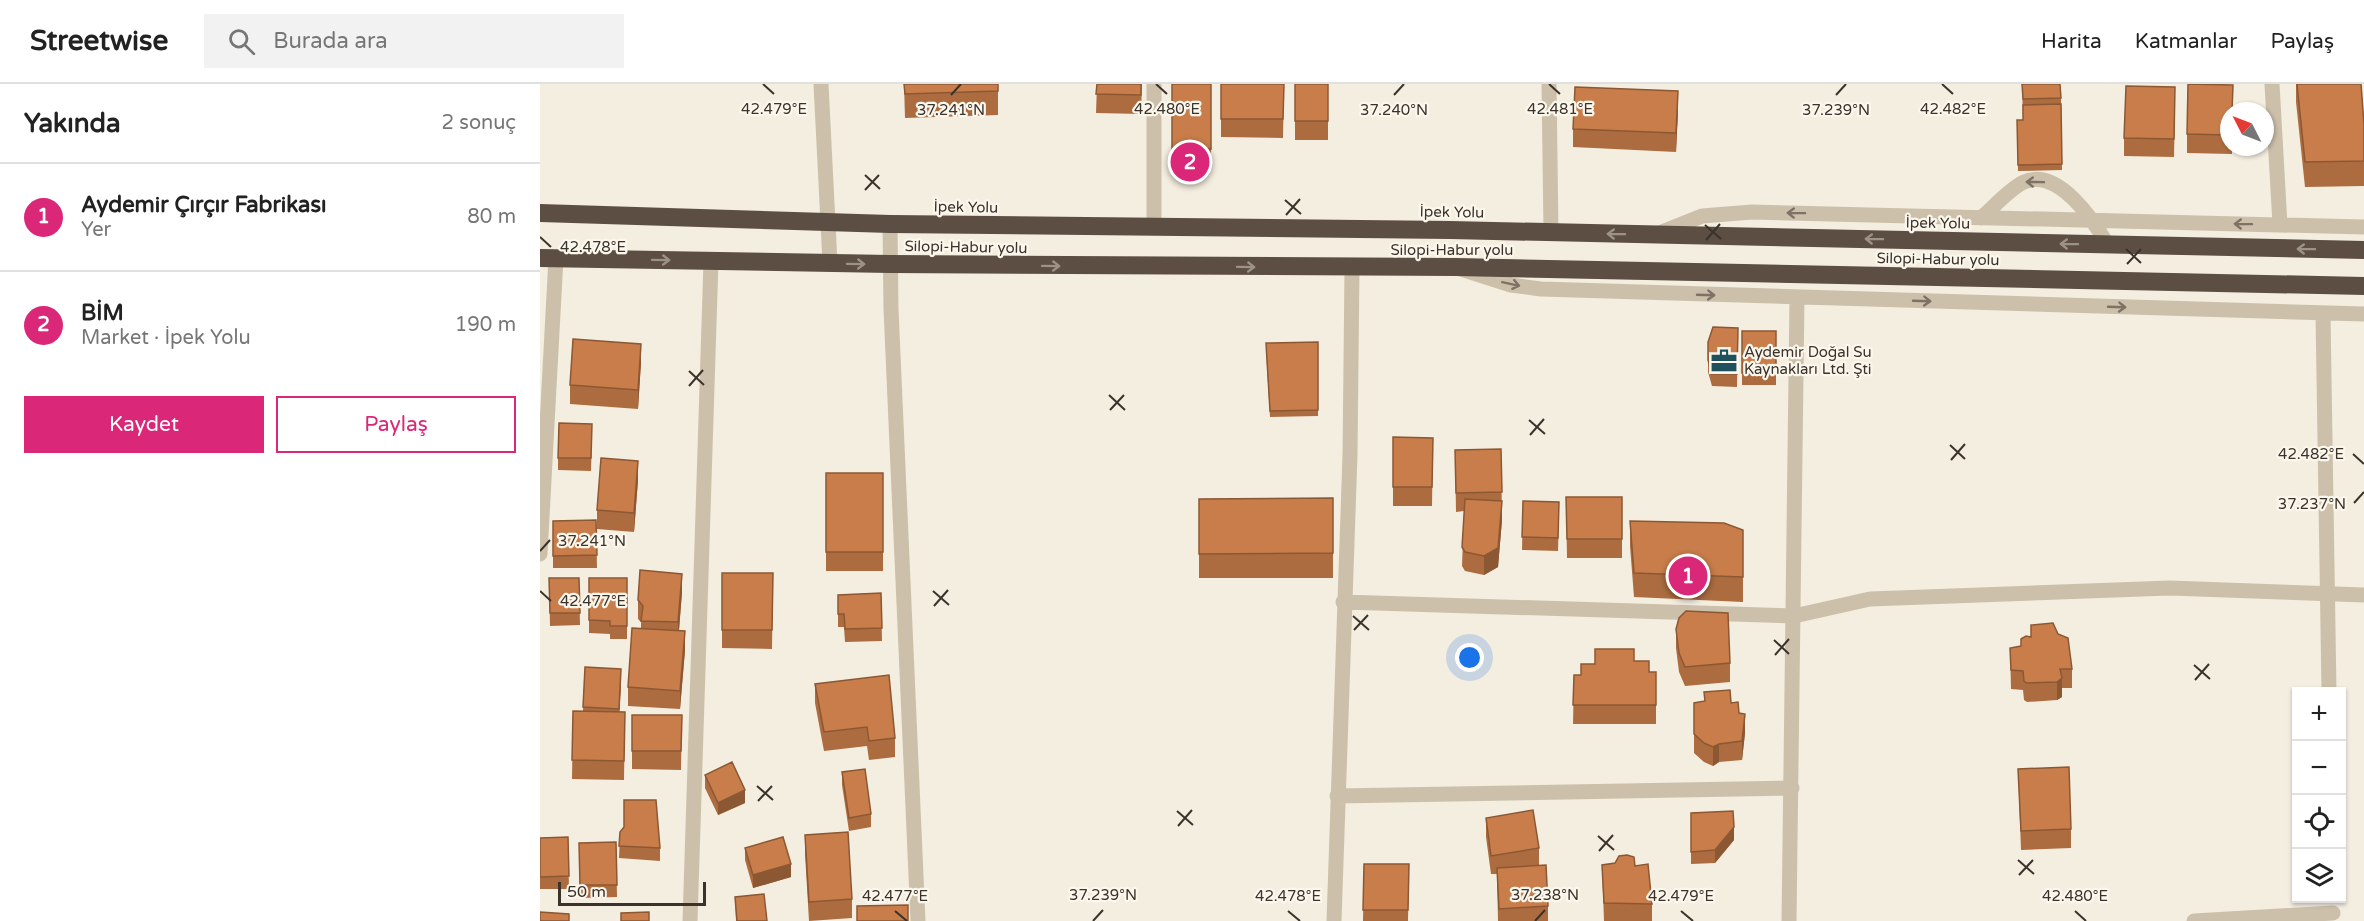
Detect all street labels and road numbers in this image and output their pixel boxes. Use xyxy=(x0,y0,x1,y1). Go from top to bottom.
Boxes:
street label: İpek Yolu xyxy=(934,197,998,217)
street label: İpek Yolu xyxy=(1420,202,1484,222)
street label: İpek Yolu xyxy=(1906,213,1970,233)
street label: Silopi-Habur yolu xyxy=(904,237,1028,257)
street label: Silopi-Habur yolu xyxy=(1391,241,1513,259)
street label: Silopi-Habur yolu xyxy=(1876,249,2000,269)

